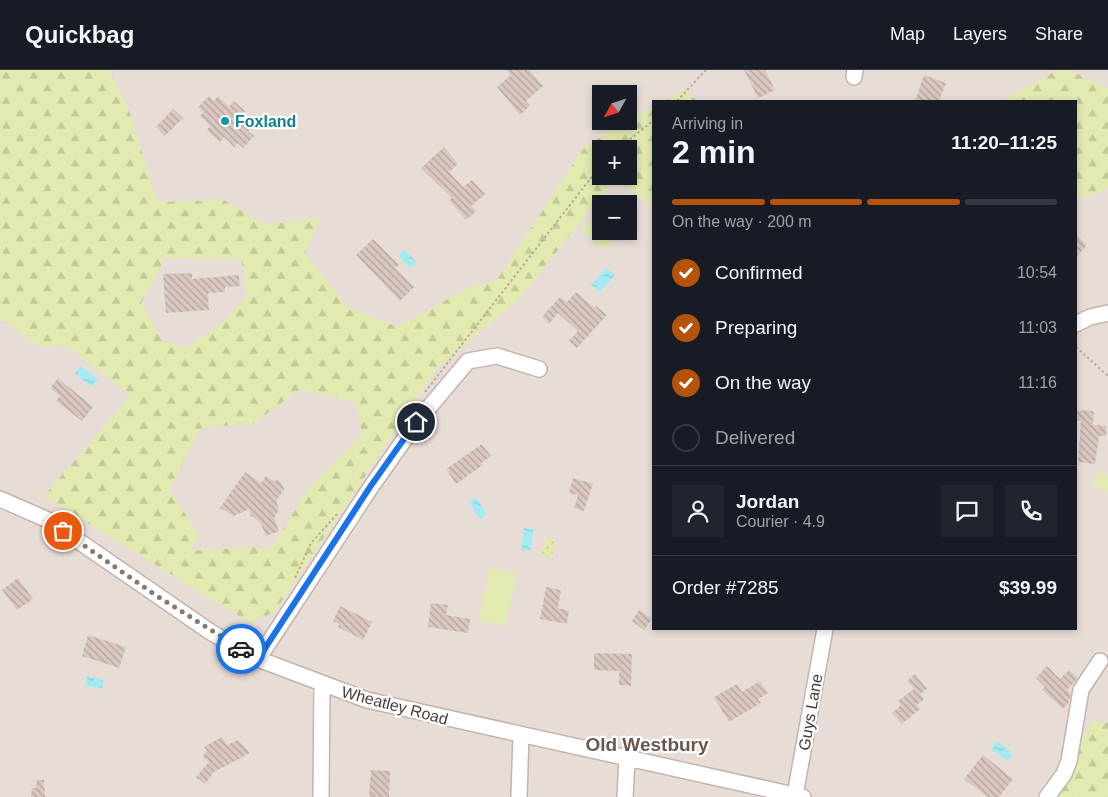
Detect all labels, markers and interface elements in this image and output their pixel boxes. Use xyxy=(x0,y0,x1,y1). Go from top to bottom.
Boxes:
text: Quickbag xyxy=(25,21,134,48)
text: Map xyxy=(890,24,925,44)
text: Layers xyxy=(953,24,1007,44)
text: Share xyxy=(1035,24,1083,44)
north arrow xyxy=(592,85,638,130)
map controls xyxy=(592,85,637,240)
place label: Foxland xyxy=(235,113,296,130)
marker: Foxland xyxy=(219,115,231,127)
text: Arriving in xyxy=(672,115,743,132)
text: 11:20–11:25 xyxy=(951,132,1057,153)
text: 2 min xyxy=(672,134,756,170)
button: + xyxy=(592,140,637,185)
button: − xyxy=(592,195,637,240)
text: On the way · 200 m xyxy=(672,213,812,230)
icon: check xyxy=(672,259,700,287)
text: Confirmed xyxy=(715,262,803,283)
text: 10:54 xyxy=(1017,264,1057,281)
icon: check xyxy=(672,314,700,342)
text: Preparing xyxy=(715,317,797,338)
text: 11:03 xyxy=(1018,319,1057,336)
icon: check xyxy=(672,369,700,397)
text: On the way xyxy=(715,372,811,393)
text: 11:16 xyxy=(1018,374,1057,391)
pin xyxy=(395,401,437,443)
icon: home xyxy=(402,408,430,436)
text: Delivered xyxy=(715,427,795,448)
button: person xyxy=(672,485,724,537)
button: chat xyxy=(941,485,993,537)
button: phone xyxy=(1005,485,1057,537)
text: Jordan xyxy=(736,491,799,512)
pin xyxy=(42,510,84,552)
text: Courier · 4.9 xyxy=(736,513,825,530)
icon: bag xyxy=(49,517,77,545)
text: Order #7285 xyxy=(672,577,779,598)
text: $39.99 xyxy=(999,577,1057,598)
courier xyxy=(216,624,266,674)
icon: car xyxy=(227,635,255,663)
street label: Guys Lane xyxy=(795,672,826,752)
street label: Wheatley Road xyxy=(340,683,450,728)
district label: Old Westbury xyxy=(585,734,709,755)

